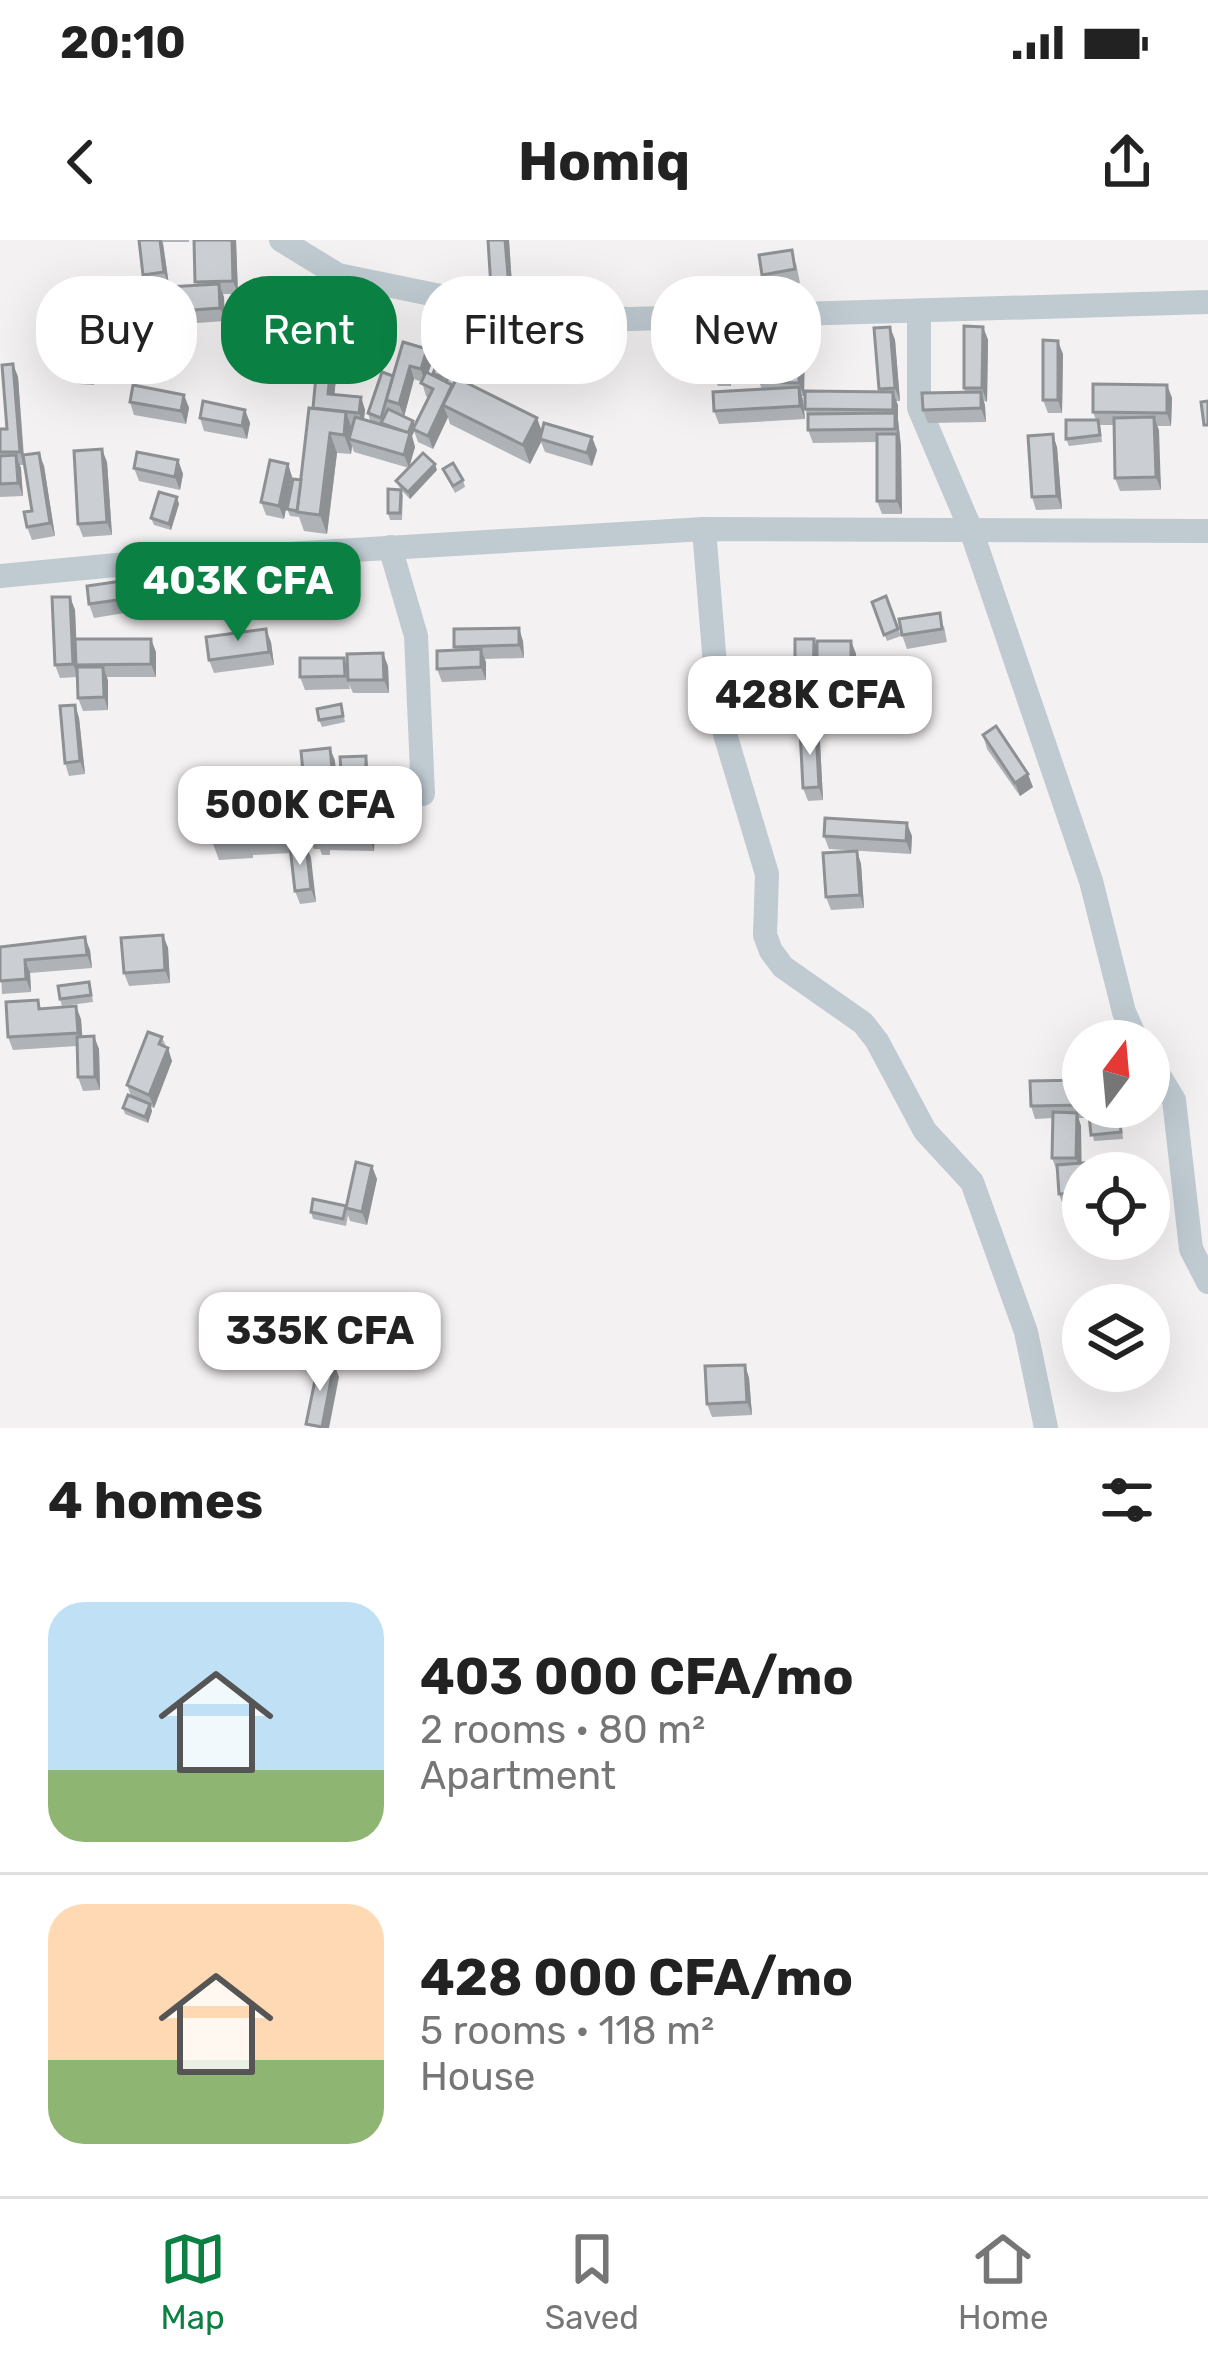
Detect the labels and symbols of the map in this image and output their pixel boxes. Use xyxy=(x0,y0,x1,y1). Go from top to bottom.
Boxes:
pin: 403K CFA xyxy=(114,542,362,644)
pin: 428K CFA xyxy=(686,656,934,758)
pin: 500K CFA xyxy=(176,766,424,868)
north arrow xyxy=(1062,1020,1170,1128)
pin: 335K CFA xyxy=(196,1292,444,1394)

